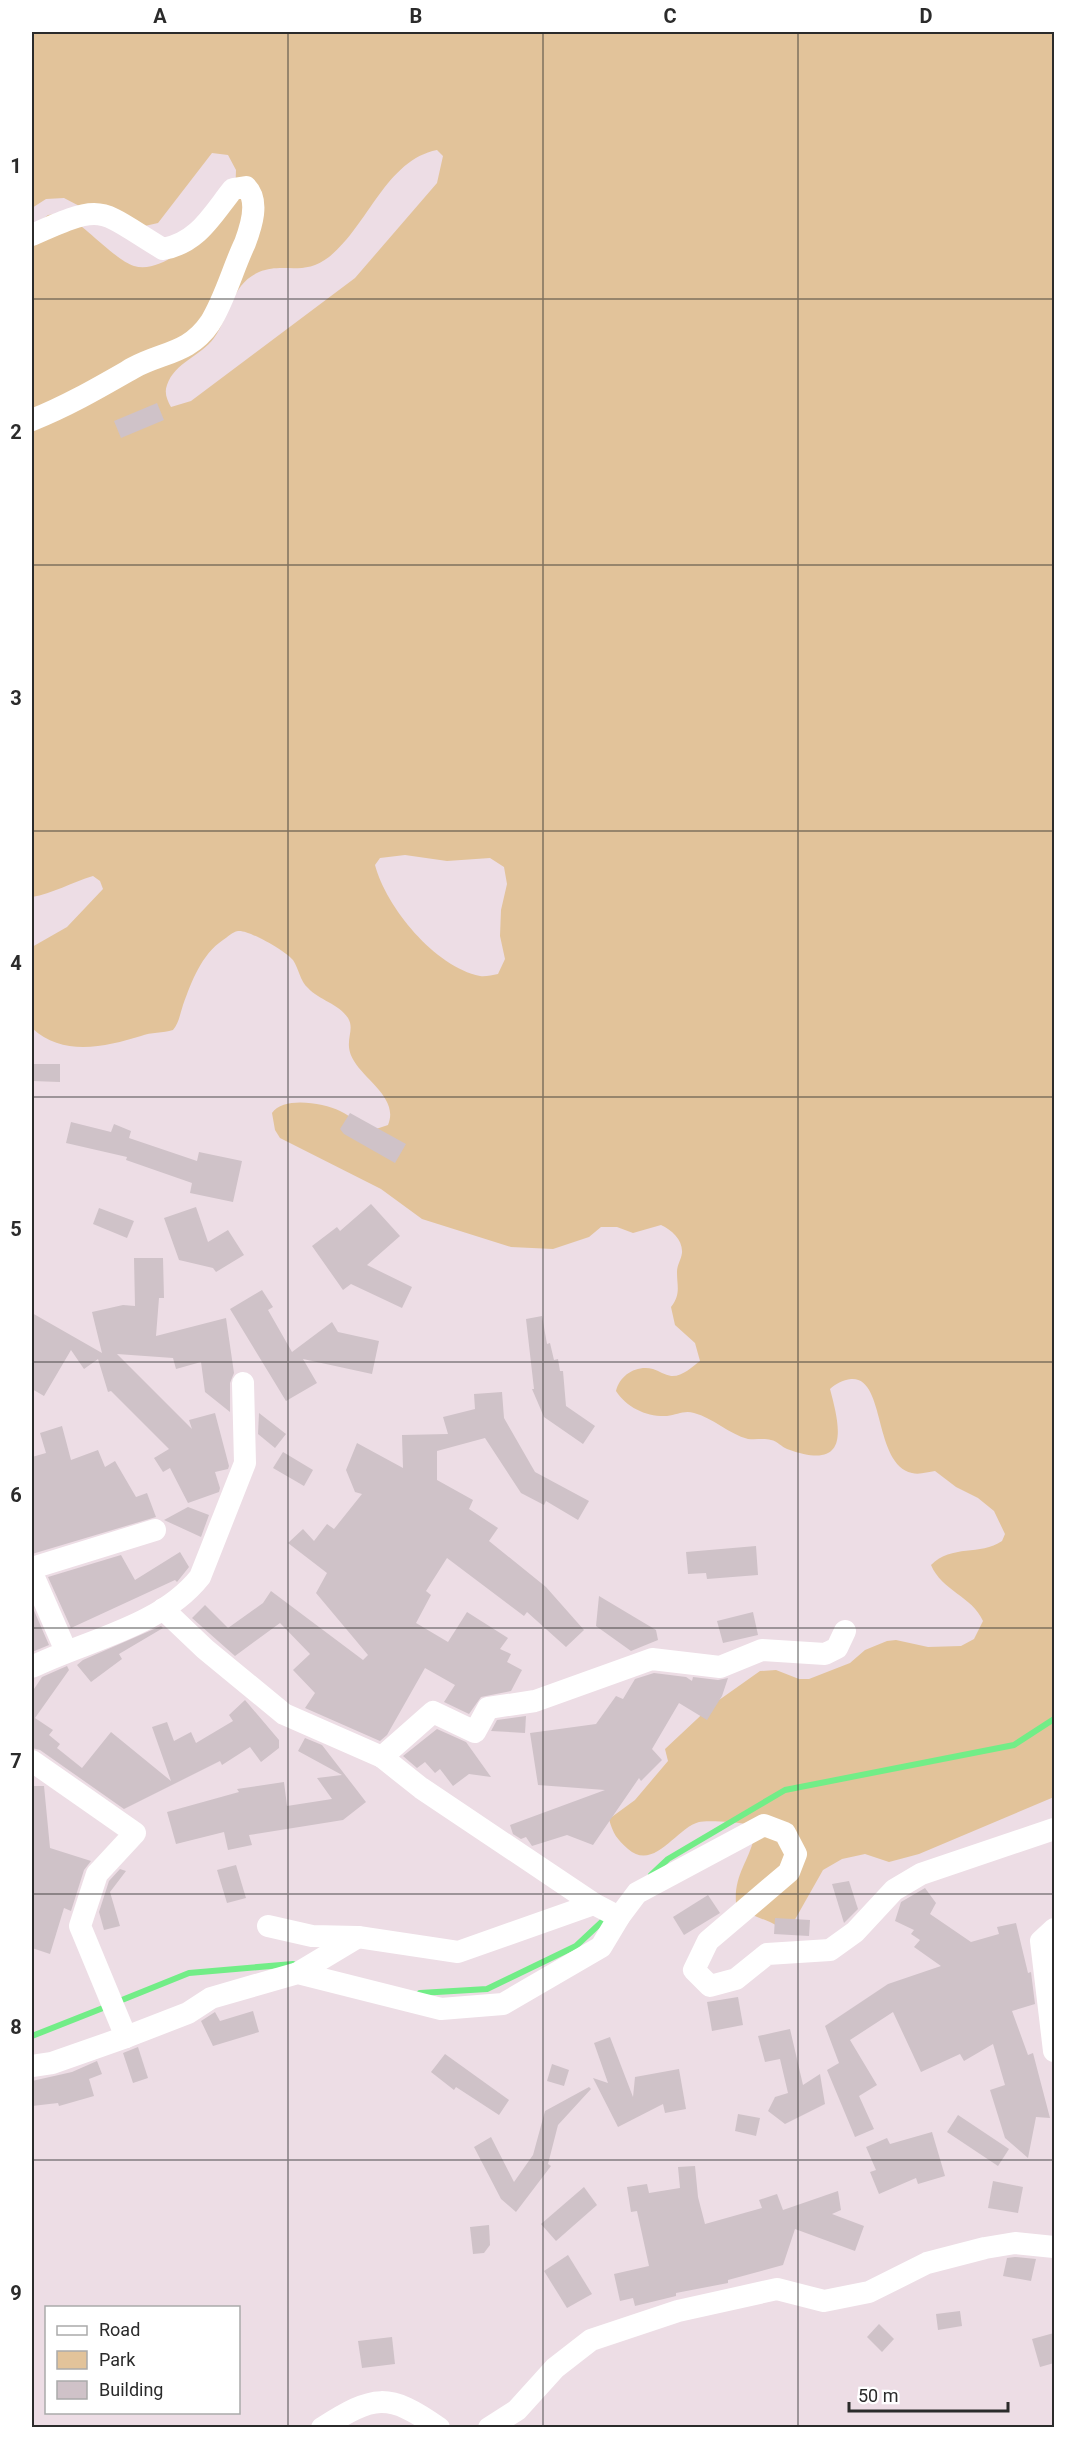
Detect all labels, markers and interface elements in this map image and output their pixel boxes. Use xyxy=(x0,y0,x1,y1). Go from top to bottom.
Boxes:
text: A xyxy=(153,4,167,28)
text: B xyxy=(410,4,422,28)
text: C xyxy=(663,4,677,28)
text: D xyxy=(920,4,933,28)
text: 1 xyxy=(10,154,22,178)
text: 2 xyxy=(10,420,22,444)
text: 3 xyxy=(10,686,22,710)
text: 4 xyxy=(10,951,22,975)
text: 5 xyxy=(10,1217,22,1241)
text: 6 xyxy=(10,1483,22,1507)
text: 7 xyxy=(10,1749,22,1773)
text: 8 xyxy=(10,2015,22,2039)
text: 9 xyxy=(10,2281,22,2305)
legend xyxy=(45,2306,240,2414)
text: Road xyxy=(99,2319,140,2340)
text: Park xyxy=(99,2349,136,2370)
scale bar xyxy=(849,2375,1008,2413)
text: Building xyxy=(99,2379,163,2400)
text: 50 m xyxy=(858,2385,898,2406)

